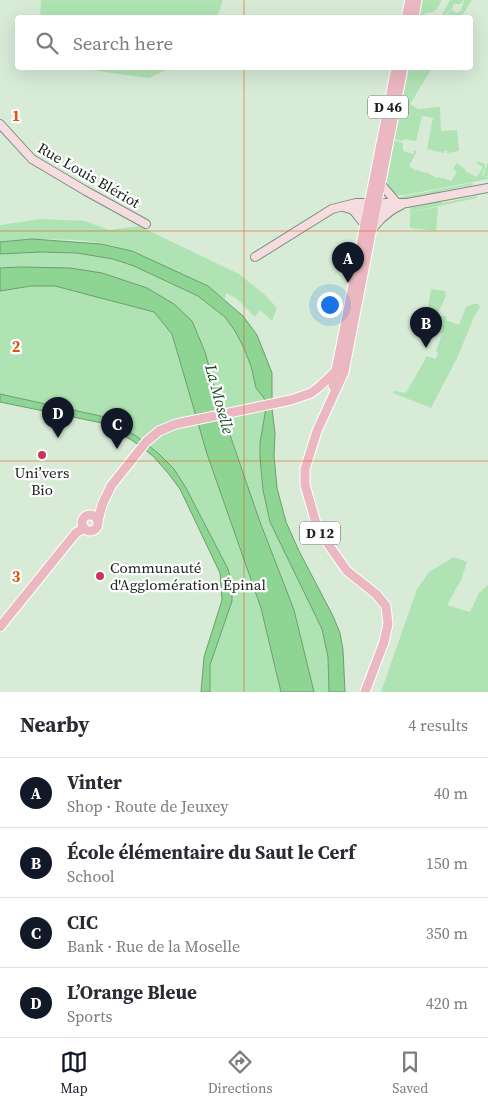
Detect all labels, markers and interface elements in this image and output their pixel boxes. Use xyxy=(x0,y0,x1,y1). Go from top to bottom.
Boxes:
search box xyxy=(15,15,473,70)
icon: search xyxy=(33,29,61,57)
text: Search here xyxy=(73,30,173,56)
road number: D 46 xyxy=(368,95,408,118)
text: 1 xyxy=(12,104,20,126)
street label: Rue Louis Blériot xyxy=(34,137,144,213)
pin: A xyxy=(332,242,364,283)
your location xyxy=(317,292,343,318)
pin: B xyxy=(410,307,442,348)
text: 2 xyxy=(12,335,21,357)
water label: La Moselle xyxy=(200,361,240,437)
pin: D xyxy=(42,397,74,438)
pin: C xyxy=(101,408,133,449)
marker: Uni’vers Bio xyxy=(36,449,48,461)
place label: Uni’vers Bio xyxy=(15,462,69,500)
road number: D 12 xyxy=(300,522,340,544)
place label: Communauté d'Agglomération Épinal xyxy=(110,557,266,595)
text: 3 xyxy=(12,565,21,587)
marker: Communauté d'Agglomération Épinal xyxy=(94,570,106,582)
text: Nearby xyxy=(20,710,90,739)
text: 4 results xyxy=(408,714,468,736)
text: Vinter xyxy=(67,769,122,795)
text: A xyxy=(31,782,41,804)
text: 40 m xyxy=(434,782,468,804)
text: Shop · Route de Jeuxey xyxy=(67,795,229,817)
text: École élémentaire du Saut le Cerf xyxy=(67,839,355,865)
text: B xyxy=(31,852,41,874)
text: 150 m xyxy=(426,852,468,874)
text: School xyxy=(67,865,115,887)
text: CIC xyxy=(67,909,98,935)
text: C xyxy=(31,922,41,944)
text: 350 m xyxy=(426,922,468,944)
text: Bank · Rue de la Moselle xyxy=(67,935,240,957)
text: L’Orange Bleue xyxy=(67,979,197,1005)
text: D xyxy=(30,992,42,1014)
text: 420 m xyxy=(426,992,468,1014)
text: Sports xyxy=(67,1005,112,1027)
tab: Map xyxy=(60,1048,88,1098)
tab: Directions xyxy=(208,1048,272,1098)
tab: Saved xyxy=(392,1048,428,1098)

